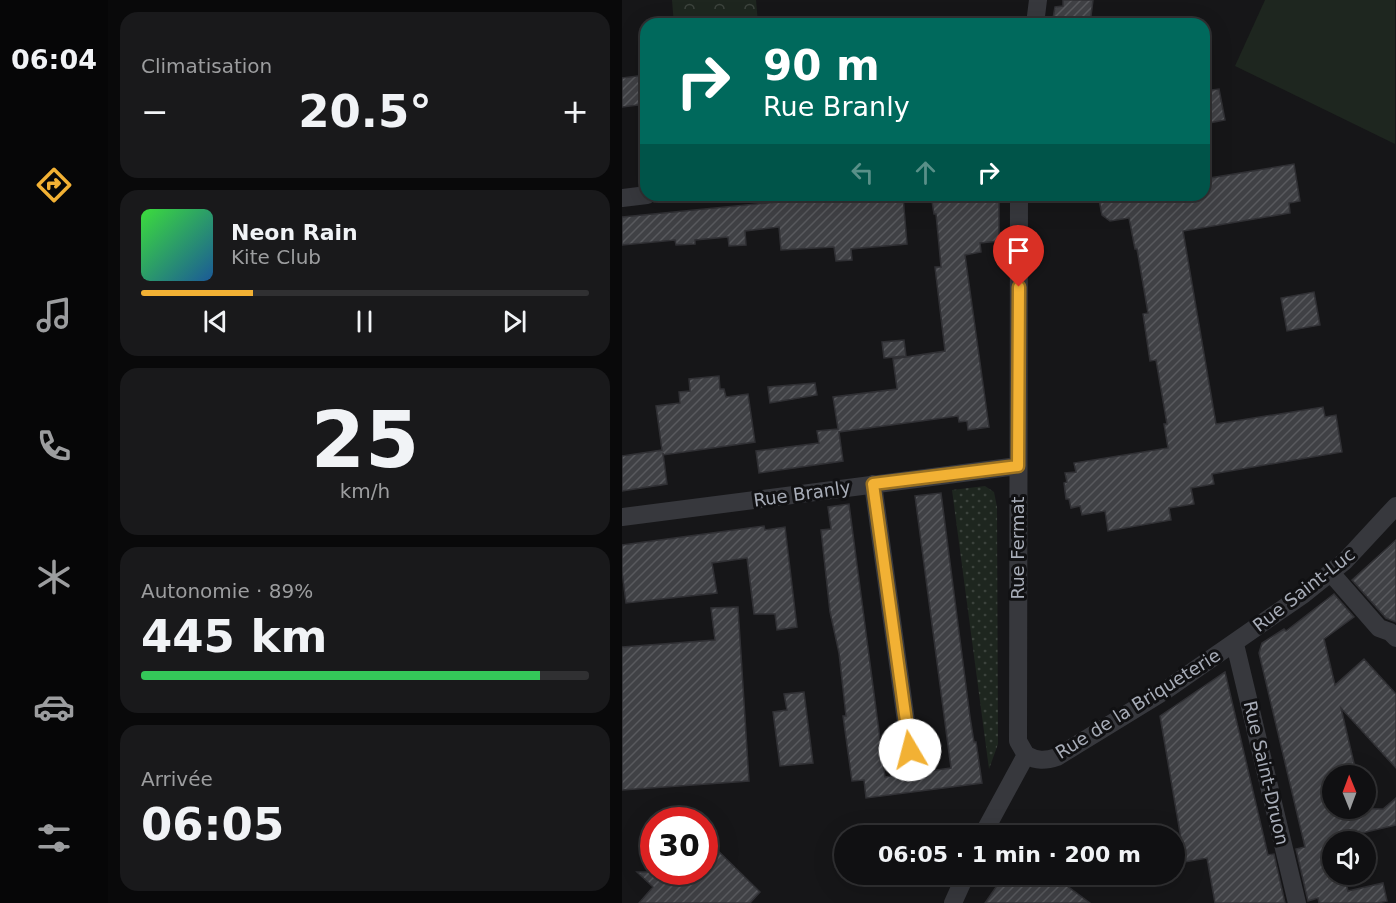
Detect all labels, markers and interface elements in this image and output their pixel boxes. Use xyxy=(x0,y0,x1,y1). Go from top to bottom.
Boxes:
text: 90 m xyxy=(763,41,880,90)
icon: right xyxy=(664,42,742,120)
text: 06:04 xyxy=(11,44,97,75)
text: Climatisation xyxy=(141,54,272,78)
text: 20.5° xyxy=(298,85,432,138)
text: Rue Branly xyxy=(763,91,910,122)
text: − xyxy=(141,92,169,131)
text: + xyxy=(561,92,589,131)
icon: left xyxy=(846,156,879,189)
icon: ahead xyxy=(909,156,942,189)
icon: right xyxy=(972,156,1005,189)
icon: directions xyxy=(33,164,75,206)
text: Neon Rain xyxy=(231,220,358,245)
pin xyxy=(993,225,1044,287)
icon: arrive xyxy=(1002,234,1035,267)
text: Kite Club xyxy=(231,245,321,269)
icon: music xyxy=(33,294,75,336)
icon: previous xyxy=(199,305,232,338)
icon: pause xyxy=(348,305,381,338)
icon: next xyxy=(498,305,531,338)
text: 25 xyxy=(311,395,419,485)
icon: phone xyxy=(33,425,75,467)
street label: Rue Branly xyxy=(752,476,852,511)
text: km/h xyxy=(340,479,390,503)
street label: Rue Fermat xyxy=(1007,496,1028,600)
street label: Rue Saint-Luc xyxy=(1249,543,1359,636)
icon: climate xyxy=(33,556,75,598)
text: Autonomie · 89% xyxy=(141,579,313,603)
text: 445 km xyxy=(141,610,327,663)
street label: Rue de la Briqueterie xyxy=(1052,644,1224,763)
icon: car xyxy=(33,686,75,728)
street label: Rue Saint-Druon xyxy=(1240,699,1293,847)
position arrow xyxy=(878,718,942,782)
north arrow xyxy=(1322,765,1376,819)
map controls xyxy=(1322,765,1376,885)
text: Arrivée xyxy=(141,767,213,791)
text: 06:05 xyxy=(141,798,284,851)
speed limit sign: 30 xyxy=(640,807,718,885)
icon: filters xyxy=(33,817,75,859)
button: sound xyxy=(1322,831,1376,885)
text: 06:05 · 1 min · 200 m xyxy=(878,842,1141,867)

